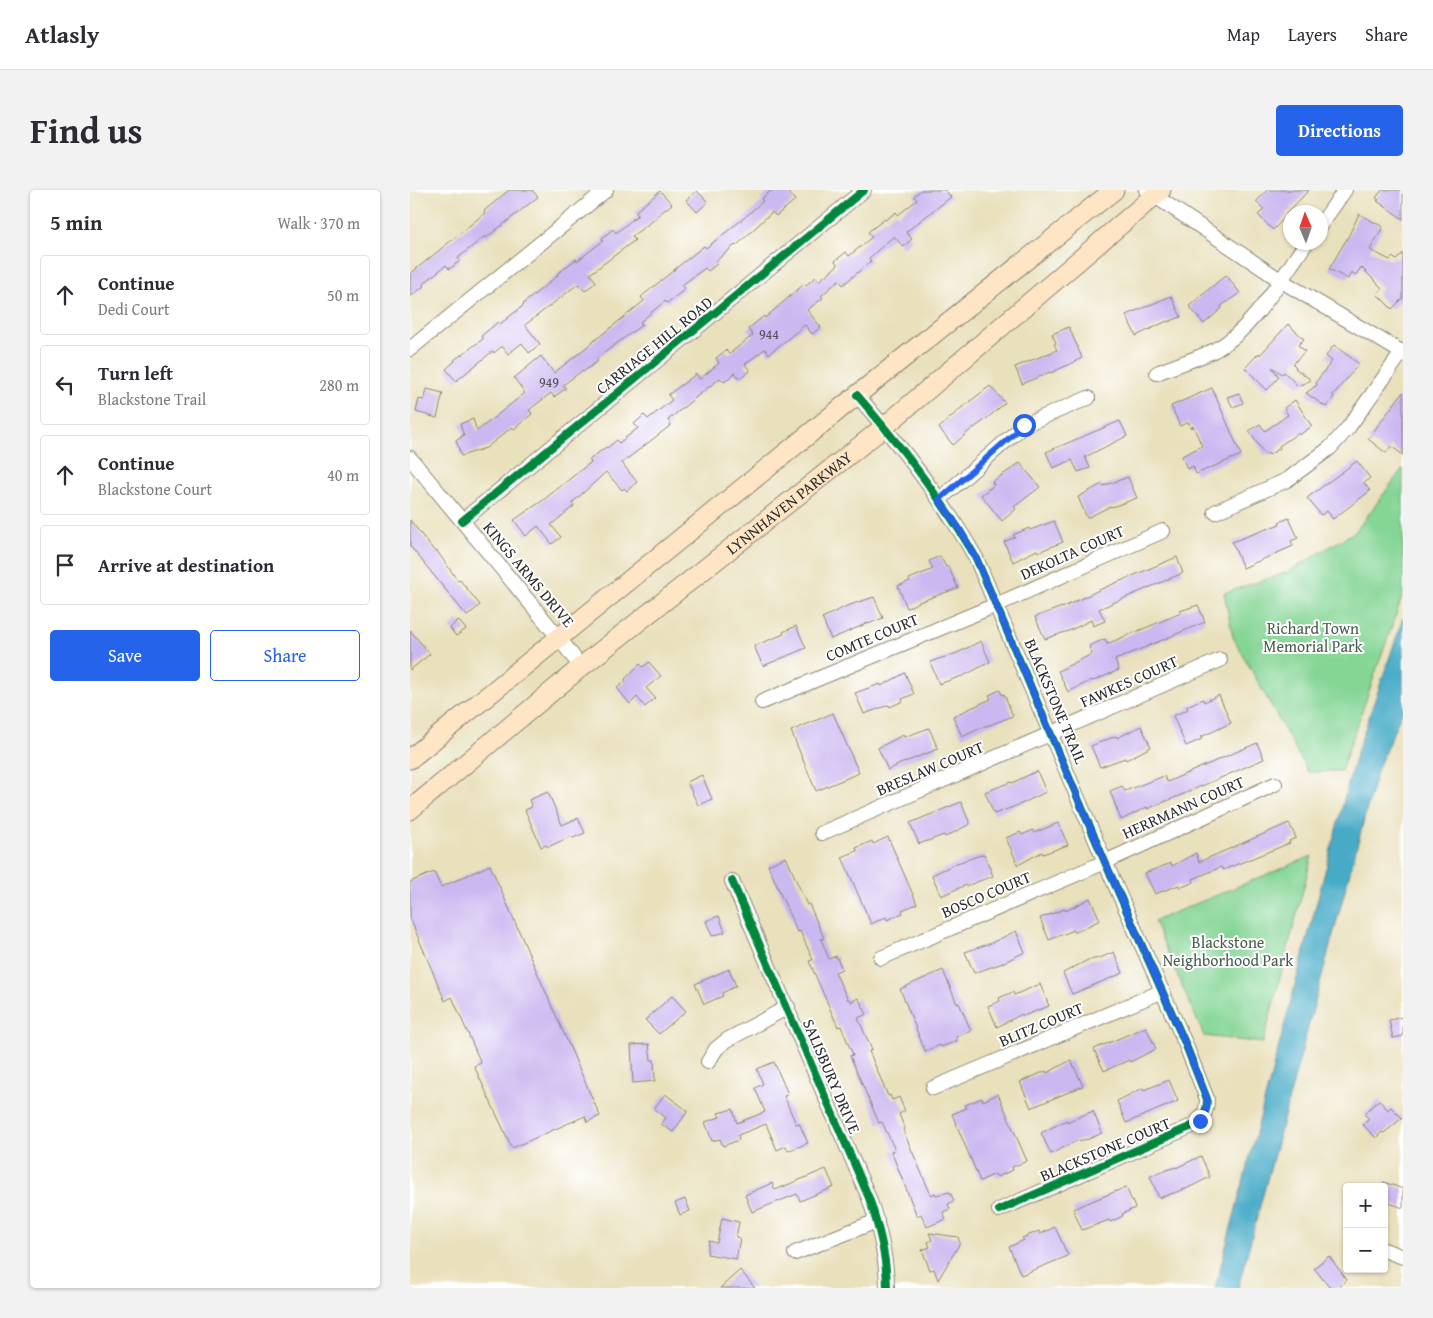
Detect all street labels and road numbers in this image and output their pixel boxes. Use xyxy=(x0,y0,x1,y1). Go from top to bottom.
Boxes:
street label: CARRIAGE HILL ROAD xyxy=(590,290,718,400)
street label: LYNNHAVEN PARKWAY xyxy=(721,445,857,560)
street label: KINGS ARMS DRIVE xyxy=(478,516,580,632)
street label: DEKOLTA COURT xyxy=(1016,518,1128,586)
street label: COMTE COURT xyxy=(822,607,922,667)
street label: BLACKSTONE TRAIL xyxy=(1019,635,1093,767)
street label: FAWKES COURT xyxy=(1076,649,1182,713)
street label: BRESLAW COURT xyxy=(873,735,987,801)
street label: HERRMANN COURT xyxy=(1118,769,1248,845)
street label: BOSCO COURT xyxy=(937,864,1035,924)
street label: BLITZ COURT xyxy=(995,995,1087,1053)
street label: SALISBURY DRIVE xyxy=(797,1015,867,1137)
street label: BLACKSTONE COURT xyxy=(1036,1111,1174,1187)

